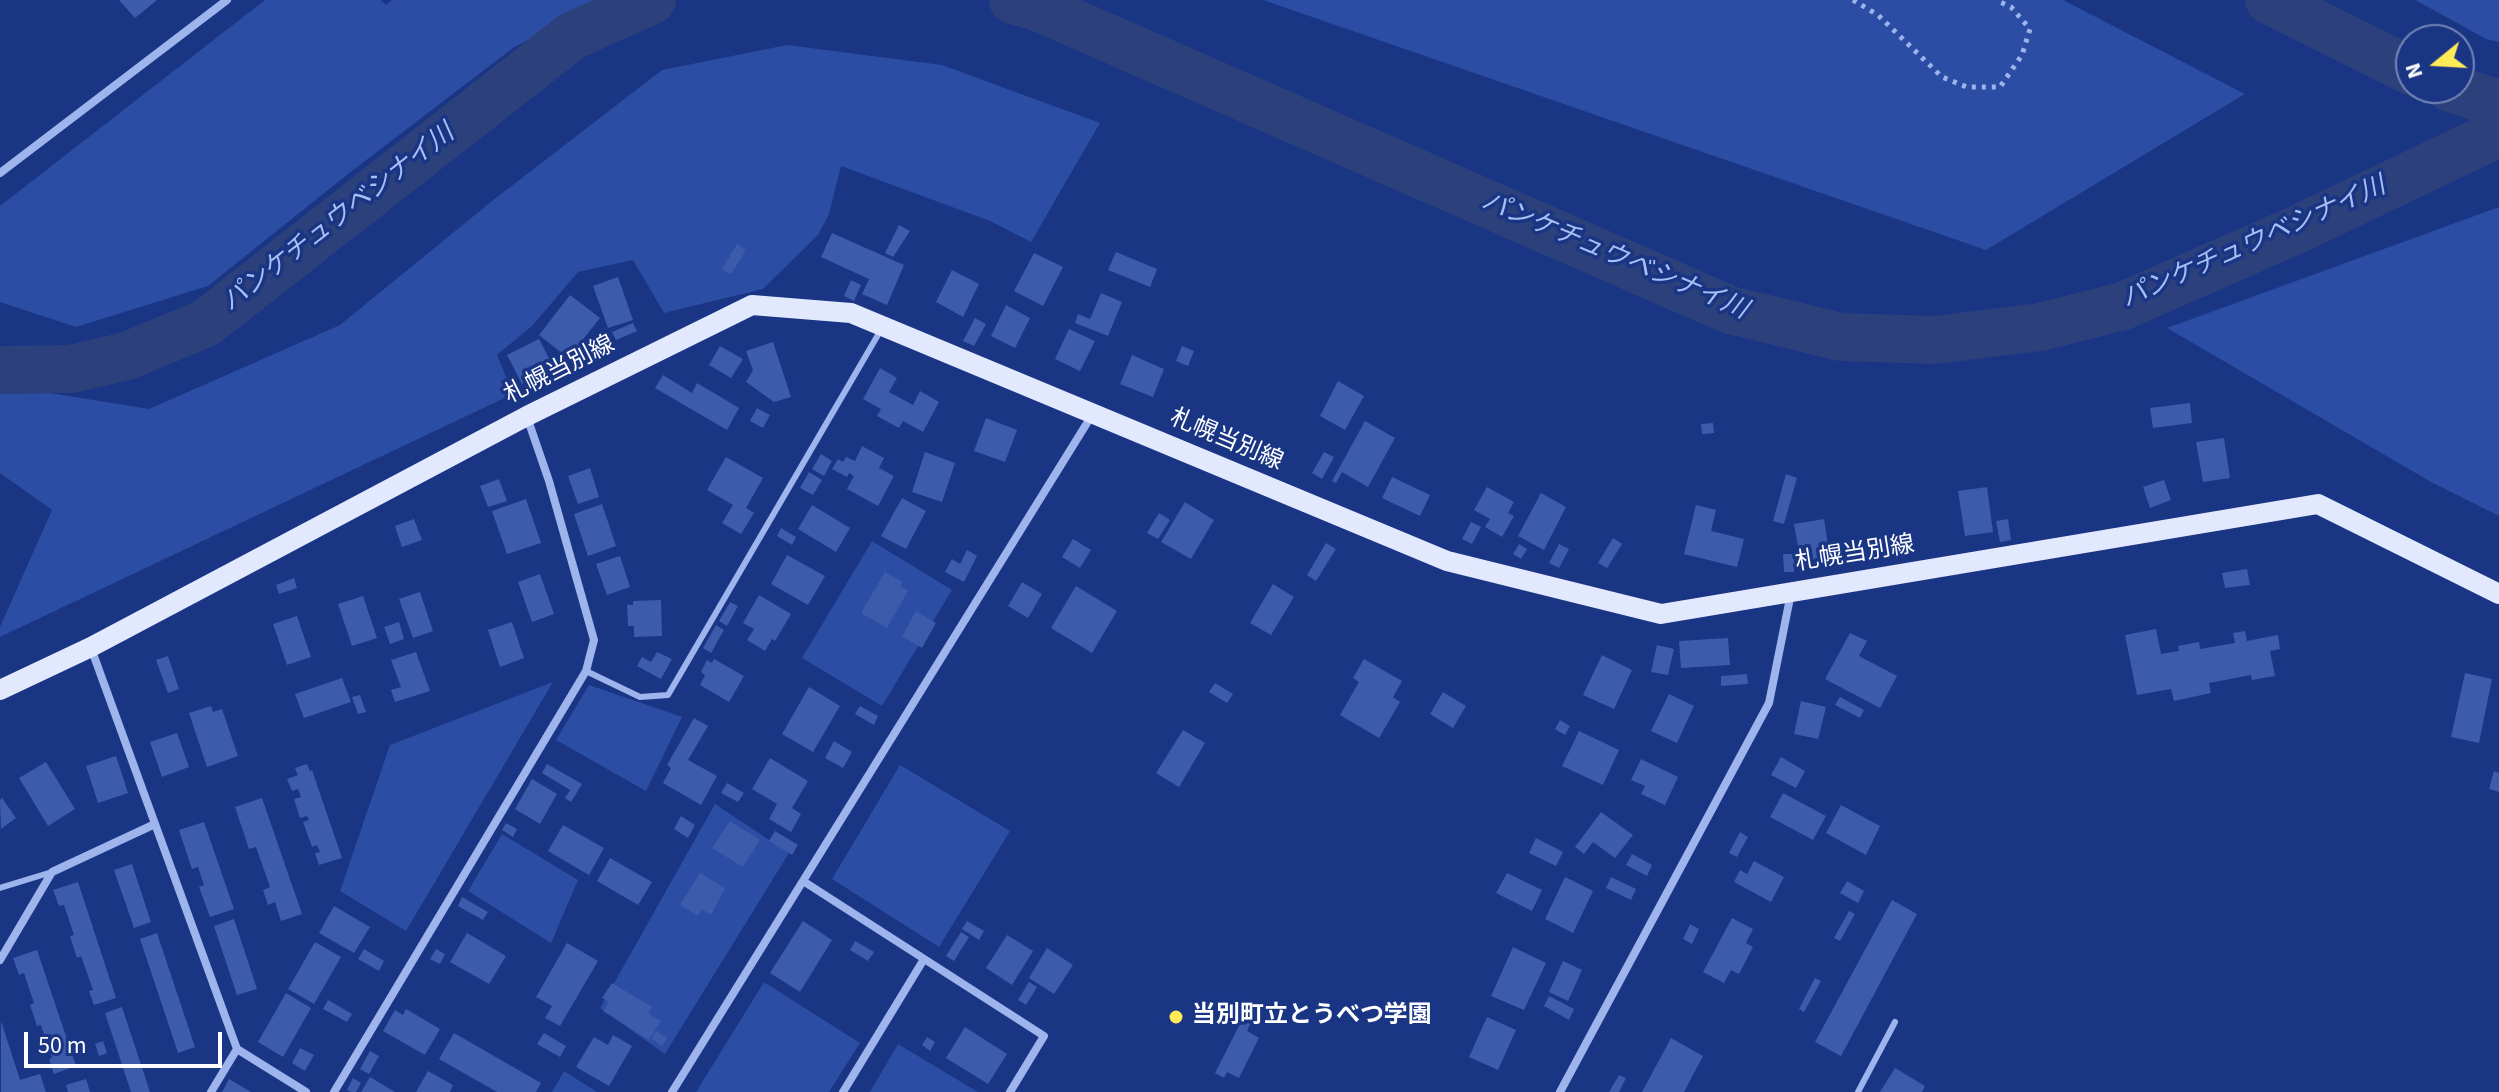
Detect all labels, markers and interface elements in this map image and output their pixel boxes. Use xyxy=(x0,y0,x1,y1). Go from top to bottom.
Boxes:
north arrow xyxy=(2395,24,2475,104)
text: N xyxy=(2397,59,2432,83)
water label: パンケチュウベシナイ川 xyxy=(217,119,461,319)
water label: パンケチュウベシナイ川 xyxy=(2117,172,2391,316)
water label: パンケチュウベシナイ川 xyxy=(1476,187,1752,327)
street label: 札幌当別線 xyxy=(500,331,620,411)
street label: 札幌当別線 xyxy=(1165,404,1287,478)
street label: 札幌当別線 xyxy=(1793,531,1917,579)
place label: 当別町立とうべつ学園 xyxy=(1192,1003,1432,1031)
marker: 当別町立とうべつ学園 xyxy=(1167,1008,1185,1026)
scale bar xyxy=(28,1016,226,1066)
text: 50 m xyxy=(38,1028,87,1063)

